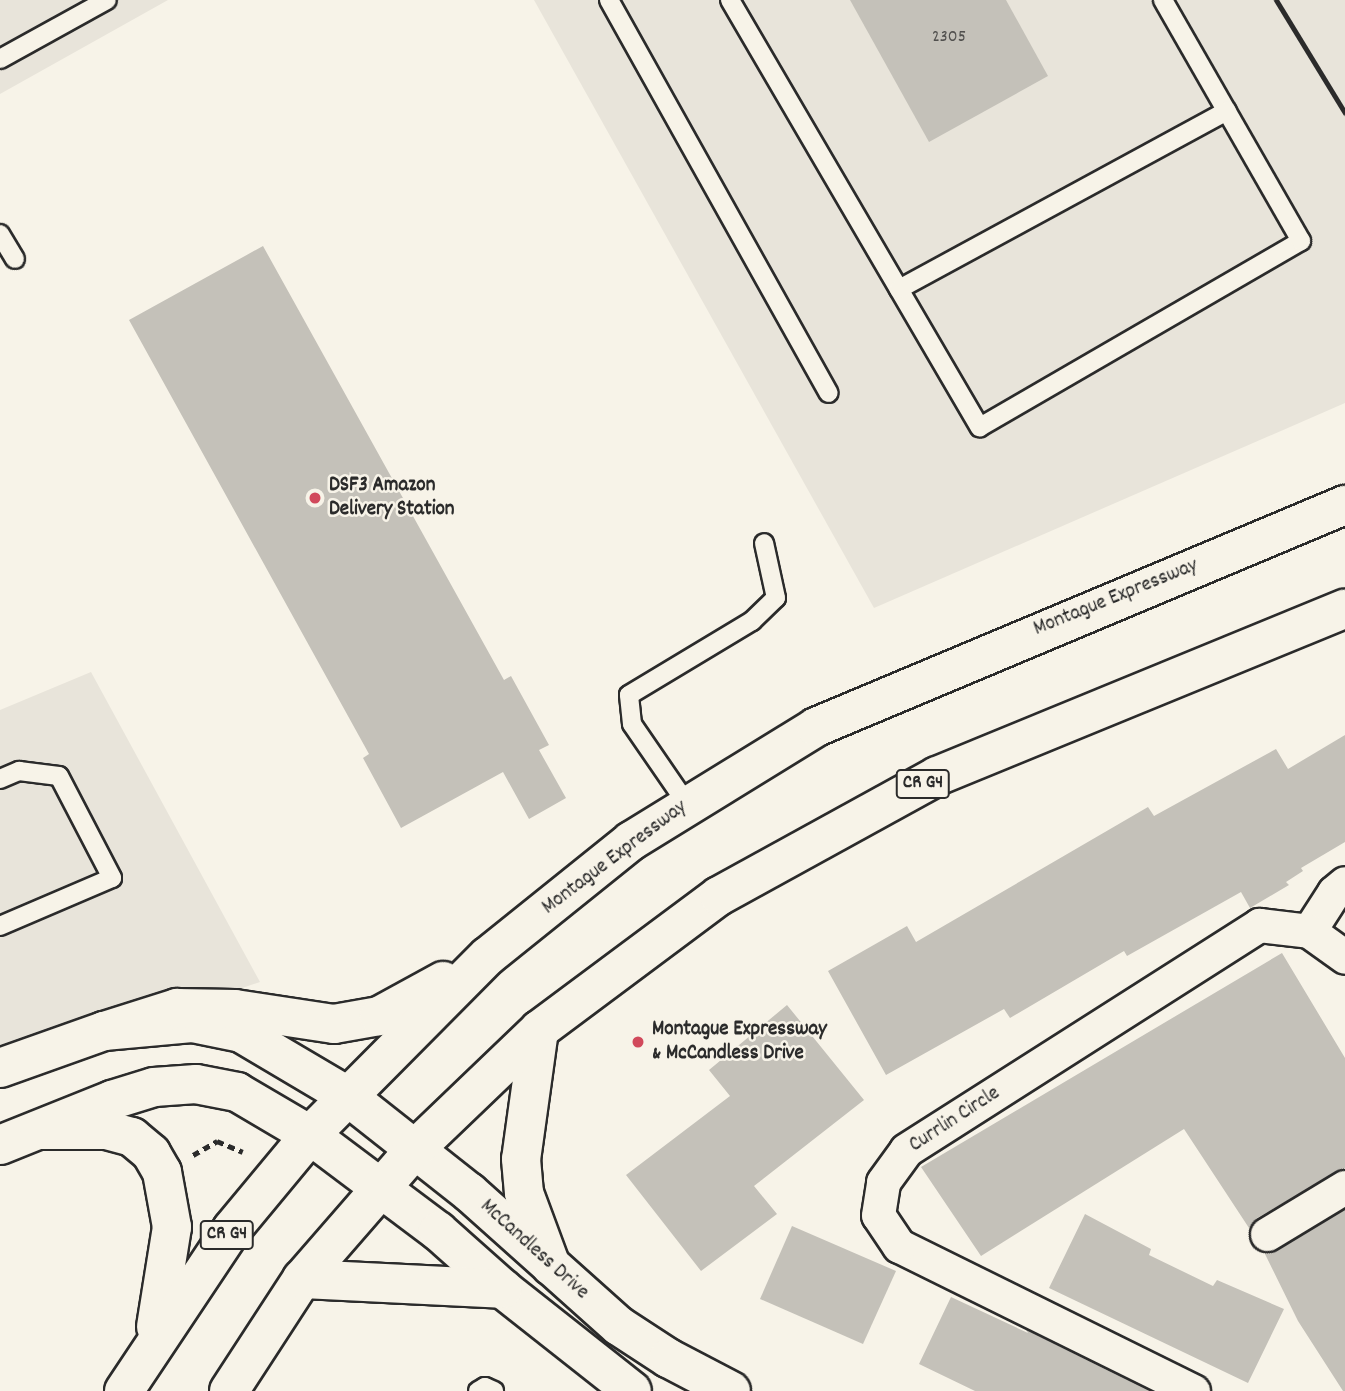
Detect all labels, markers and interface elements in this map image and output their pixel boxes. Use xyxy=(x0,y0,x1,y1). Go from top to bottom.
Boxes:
house number: 2305 xyxy=(932,27,966,49)
place label: DSF3 Amazon Delivery Station xyxy=(329,473,455,523)
marker: DSF3 Amazon Delivery Station xyxy=(307,490,323,506)
street label: Montague Expressway xyxy=(1030,554,1202,642)
road number: CR G4 xyxy=(895,768,951,800)
street label: Montague Expressway xyxy=(538,795,692,921)
place label: Montague Expressway & McCandless Drive xyxy=(652,1017,827,1067)
marker: Montague Expressway & McCandless Drive xyxy=(630,1034,646,1050)
street label: Currlin Circle xyxy=(905,1081,1005,1159)
street label: McCandless Drive xyxy=(474,1195,594,1305)
road number: CR G4 xyxy=(199,1219,255,1250)

